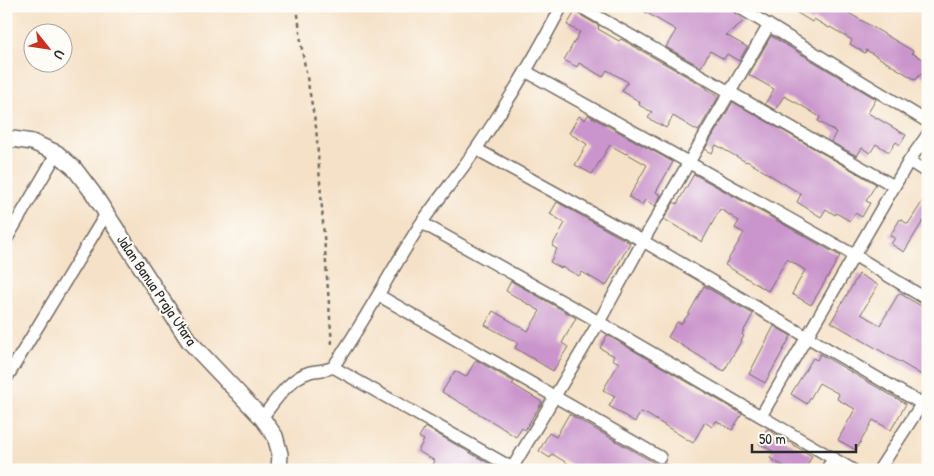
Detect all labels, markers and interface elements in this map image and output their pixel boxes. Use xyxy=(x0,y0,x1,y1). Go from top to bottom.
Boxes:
north arrow xyxy=(22,22,72,72)
text: U xyxy=(49,47,70,63)
street label: Jalan Banua Praja Utara xyxy=(112,230,202,350)
scale bar xyxy=(752,421,855,453)
text: 50 m xyxy=(759,428,786,449)

